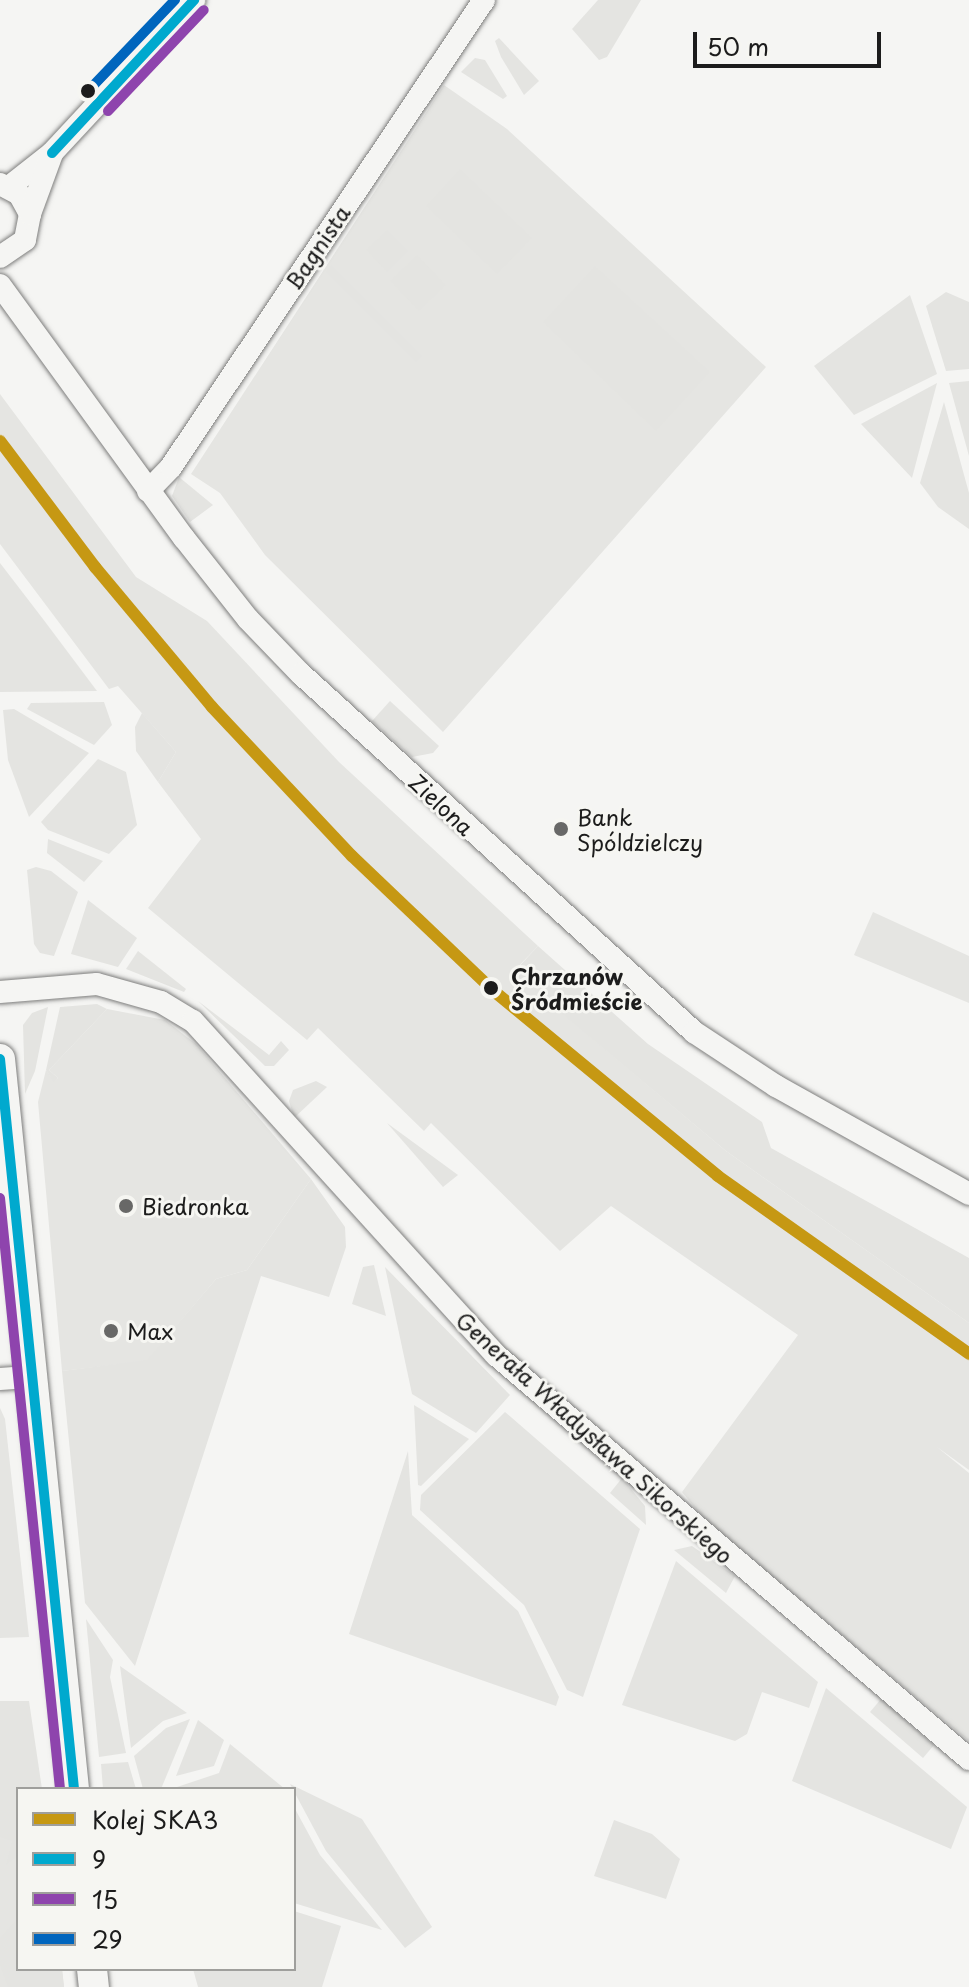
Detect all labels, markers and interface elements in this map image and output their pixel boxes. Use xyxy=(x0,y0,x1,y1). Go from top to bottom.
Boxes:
scale bar xyxy=(697,16,885,66)
text: 50 m xyxy=(707,28,769,64)
unlabelled marker xyxy=(80,83,96,99)
street label: Bagnista xyxy=(279,200,355,294)
street label: Zielona xyxy=(404,768,480,840)
place label: Bank Spóldzielczy xyxy=(577,803,703,854)
marker: Bank Spóldzielczy xyxy=(552,820,570,838)
place label: Chrzanów Śródmieście xyxy=(511,962,642,1014)
marker: Chrzanów Śródmieście xyxy=(478,975,504,1001)
place label: Biedronka xyxy=(142,1193,249,1219)
marker: Biedronka xyxy=(117,1197,135,1215)
street label: Generała Władysława Sikorskiego xyxy=(452,1306,738,1568)
place label: Max xyxy=(127,1318,173,1344)
marker: Max xyxy=(102,1322,120,1340)
legend xyxy=(16,1787,296,1971)
text: Kolej SKA3 xyxy=(92,1801,218,1837)
text: 9 xyxy=(92,1841,106,1877)
text: 15 xyxy=(92,1881,118,1917)
text: 29 xyxy=(92,1921,123,1957)

